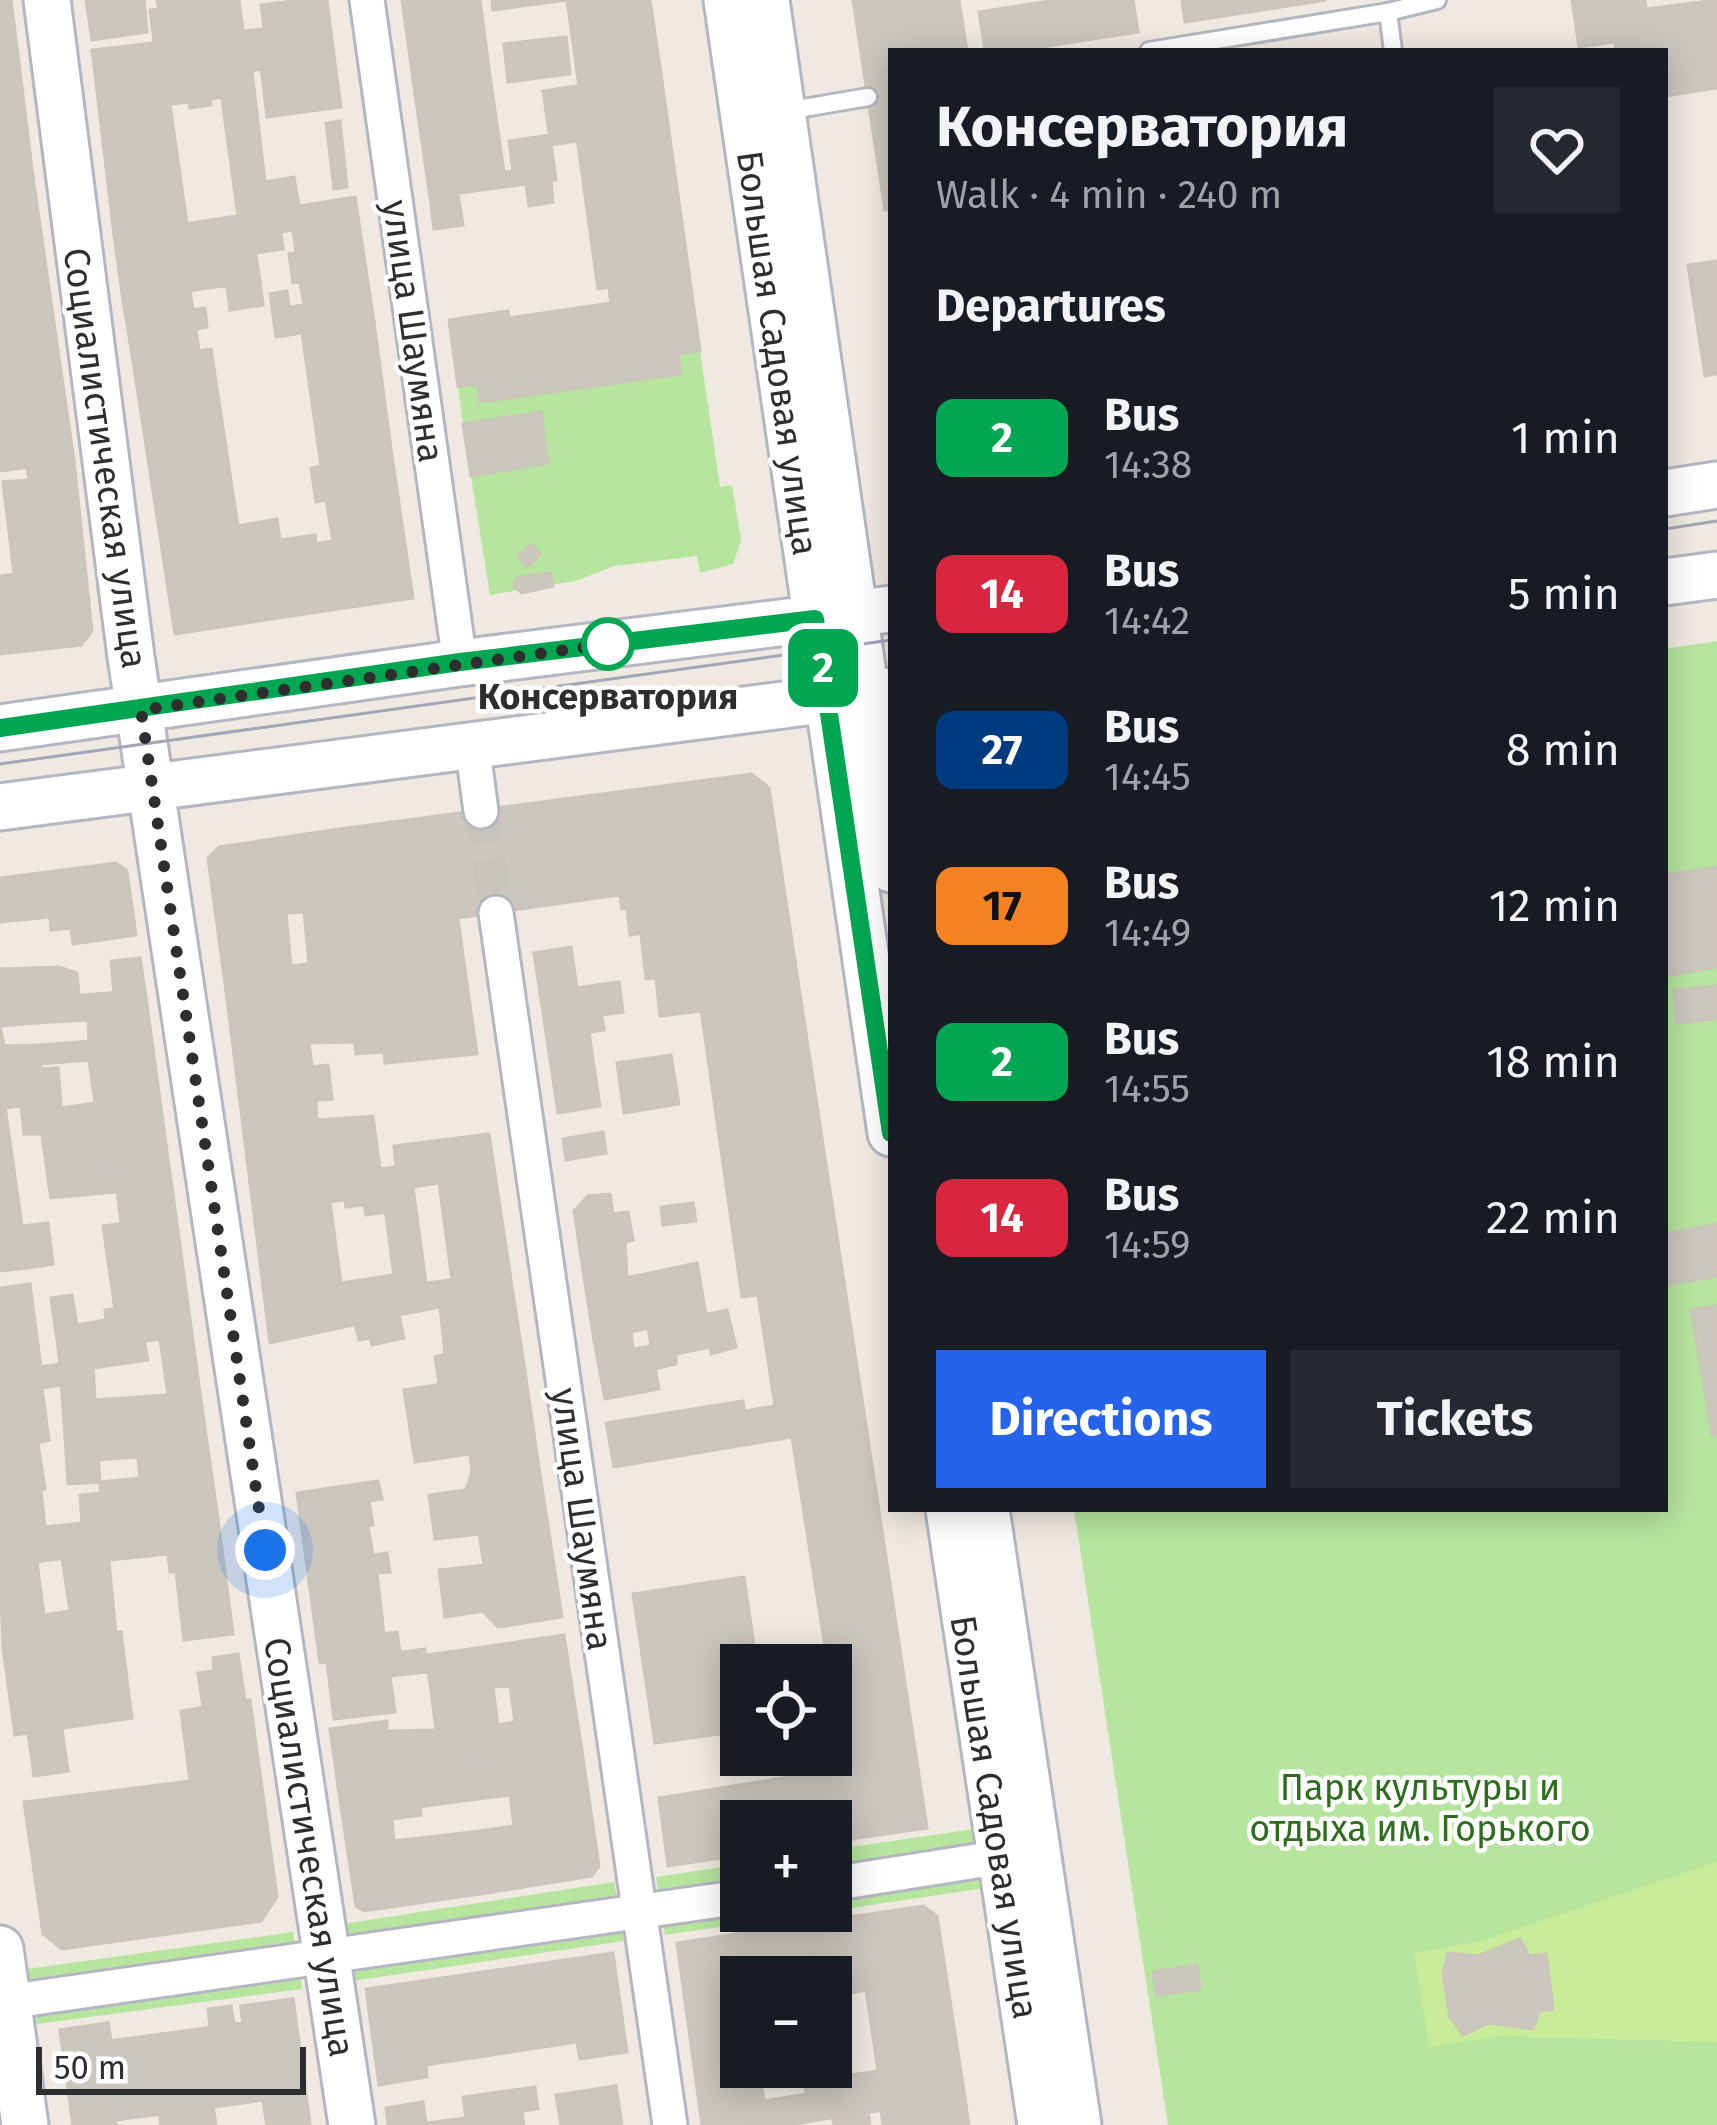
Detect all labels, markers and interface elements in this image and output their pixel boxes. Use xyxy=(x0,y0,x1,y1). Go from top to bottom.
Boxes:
button: heart xyxy=(1494,87,1620,213)
text: Консерватория xyxy=(936,93,1348,161)
street label: Большая Садовая улица xyxy=(727,148,827,558)
text: Walk · 4 min · 240 m xyxy=(936,172,1282,218)
street label: улица Шаумяна xyxy=(373,197,453,465)
street label: Социалистическая улица xyxy=(54,245,156,671)
text: Departures xyxy=(936,279,1166,333)
text: Bus xyxy=(1104,388,1179,442)
text: 1 min xyxy=(1511,411,1620,465)
text: 2 xyxy=(991,413,1013,463)
text: 14:38 xyxy=(1104,442,1192,488)
text: Bus xyxy=(1104,544,1179,598)
text: 5 min xyxy=(1508,567,1620,621)
text: 14 xyxy=(980,569,1024,619)
text: 14:42 xyxy=(1104,598,1190,644)
marker: Консерватория xyxy=(583,619,633,669)
line badge: 2 xyxy=(784,629,862,707)
text: 2 xyxy=(812,643,834,693)
place label: Консерватория xyxy=(478,675,738,719)
text: Bus xyxy=(1104,700,1179,754)
text: 8 min xyxy=(1506,723,1620,777)
text: 27 xyxy=(982,725,1022,775)
text: 14:45 xyxy=(1104,754,1191,800)
text: Bus xyxy=(1104,856,1179,910)
text: 12 min xyxy=(1489,879,1620,933)
text: 17 xyxy=(982,881,1022,931)
text: 14:49 xyxy=(1104,910,1191,956)
text: Bus xyxy=(1104,1012,1179,1066)
text: 18 min xyxy=(1486,1035,1620,1089)
text: 2 xyxy=(991,1037,1013,1087)
text: 14:55 xyxy=(1104,1066,1190,1112)
text: Bus xyxy=(1104,1168,1179,1222)
text: 22 min xyxy=(1486,1191,1620,1245)
text: 14 xyxy=(980,1193,1024,1243)
text: 14:59 xyxy=(1104,1222,1191,1268)
button: Directions xyxy=(936,1350,1266,1488)
button: Tickets xyxy=(1290,1350,1620,1488)
street label: улица Шаумяна xyxy=(542,1385,622,1653)
your location xyxy=(235,1520,295,1580)
street label: Большая Садовая улица xyxy=(940,1612,1048,2022)
street label: Социалистическая улица xyxy=(254,1634,364,2060)
map controls xyxy=(720,1644,852,2088)
button: locate xyxy=(720,1644,852,1776)
park label: Парк культуры и отдыха им. Горького xyxy=(1249,1766,1591,1851)
button: + xyxy=(720,1800,852,1932)
button: − xyxy=(720,1956,852,2088)
scale bar xyxy=(36,2041,306,2094)
text: 50 m xyxy=(54,2048,126,2088)

